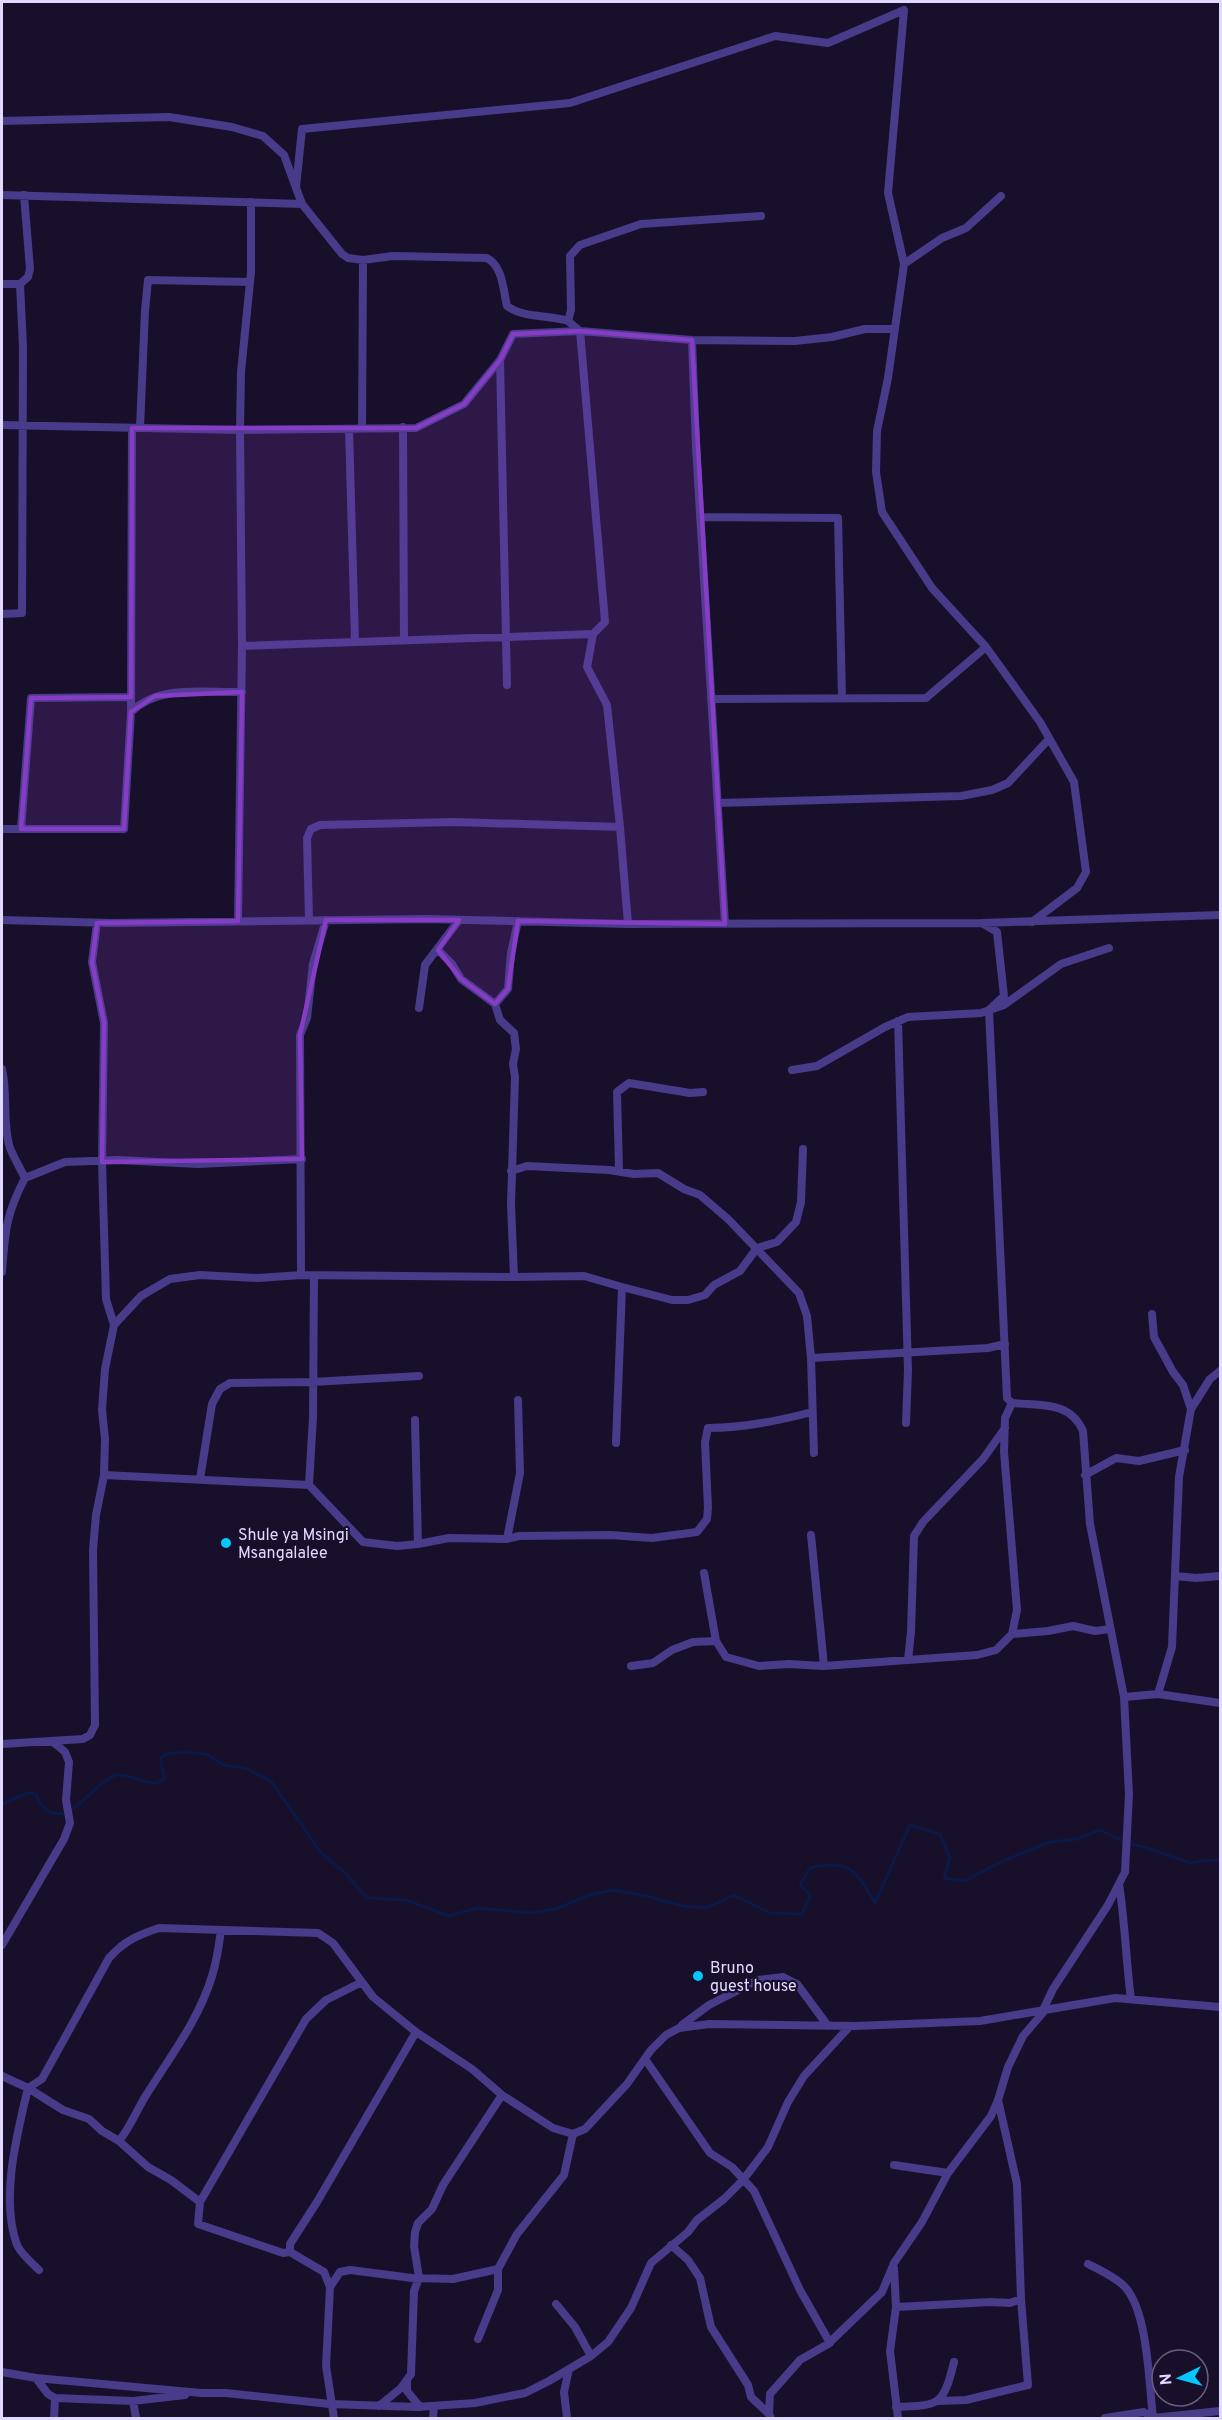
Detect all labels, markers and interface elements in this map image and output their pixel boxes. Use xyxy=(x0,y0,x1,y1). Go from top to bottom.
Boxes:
place label: Shule ya Msingi Msangalalee xyxy=(238,1526,349,1564)
marker: Shule ya Msingi Msangalalee xyxy=(219,1536,233,1550)
place label: Bruno guest house xyxy=(710,1959,797,1997)
marker: Bruno guest house xyxy=(691,1969,705,1983)
north arrow xyxy=(1150,2348,1210,2408)
text: N xyxy=(1157,2373,1178,2386)

